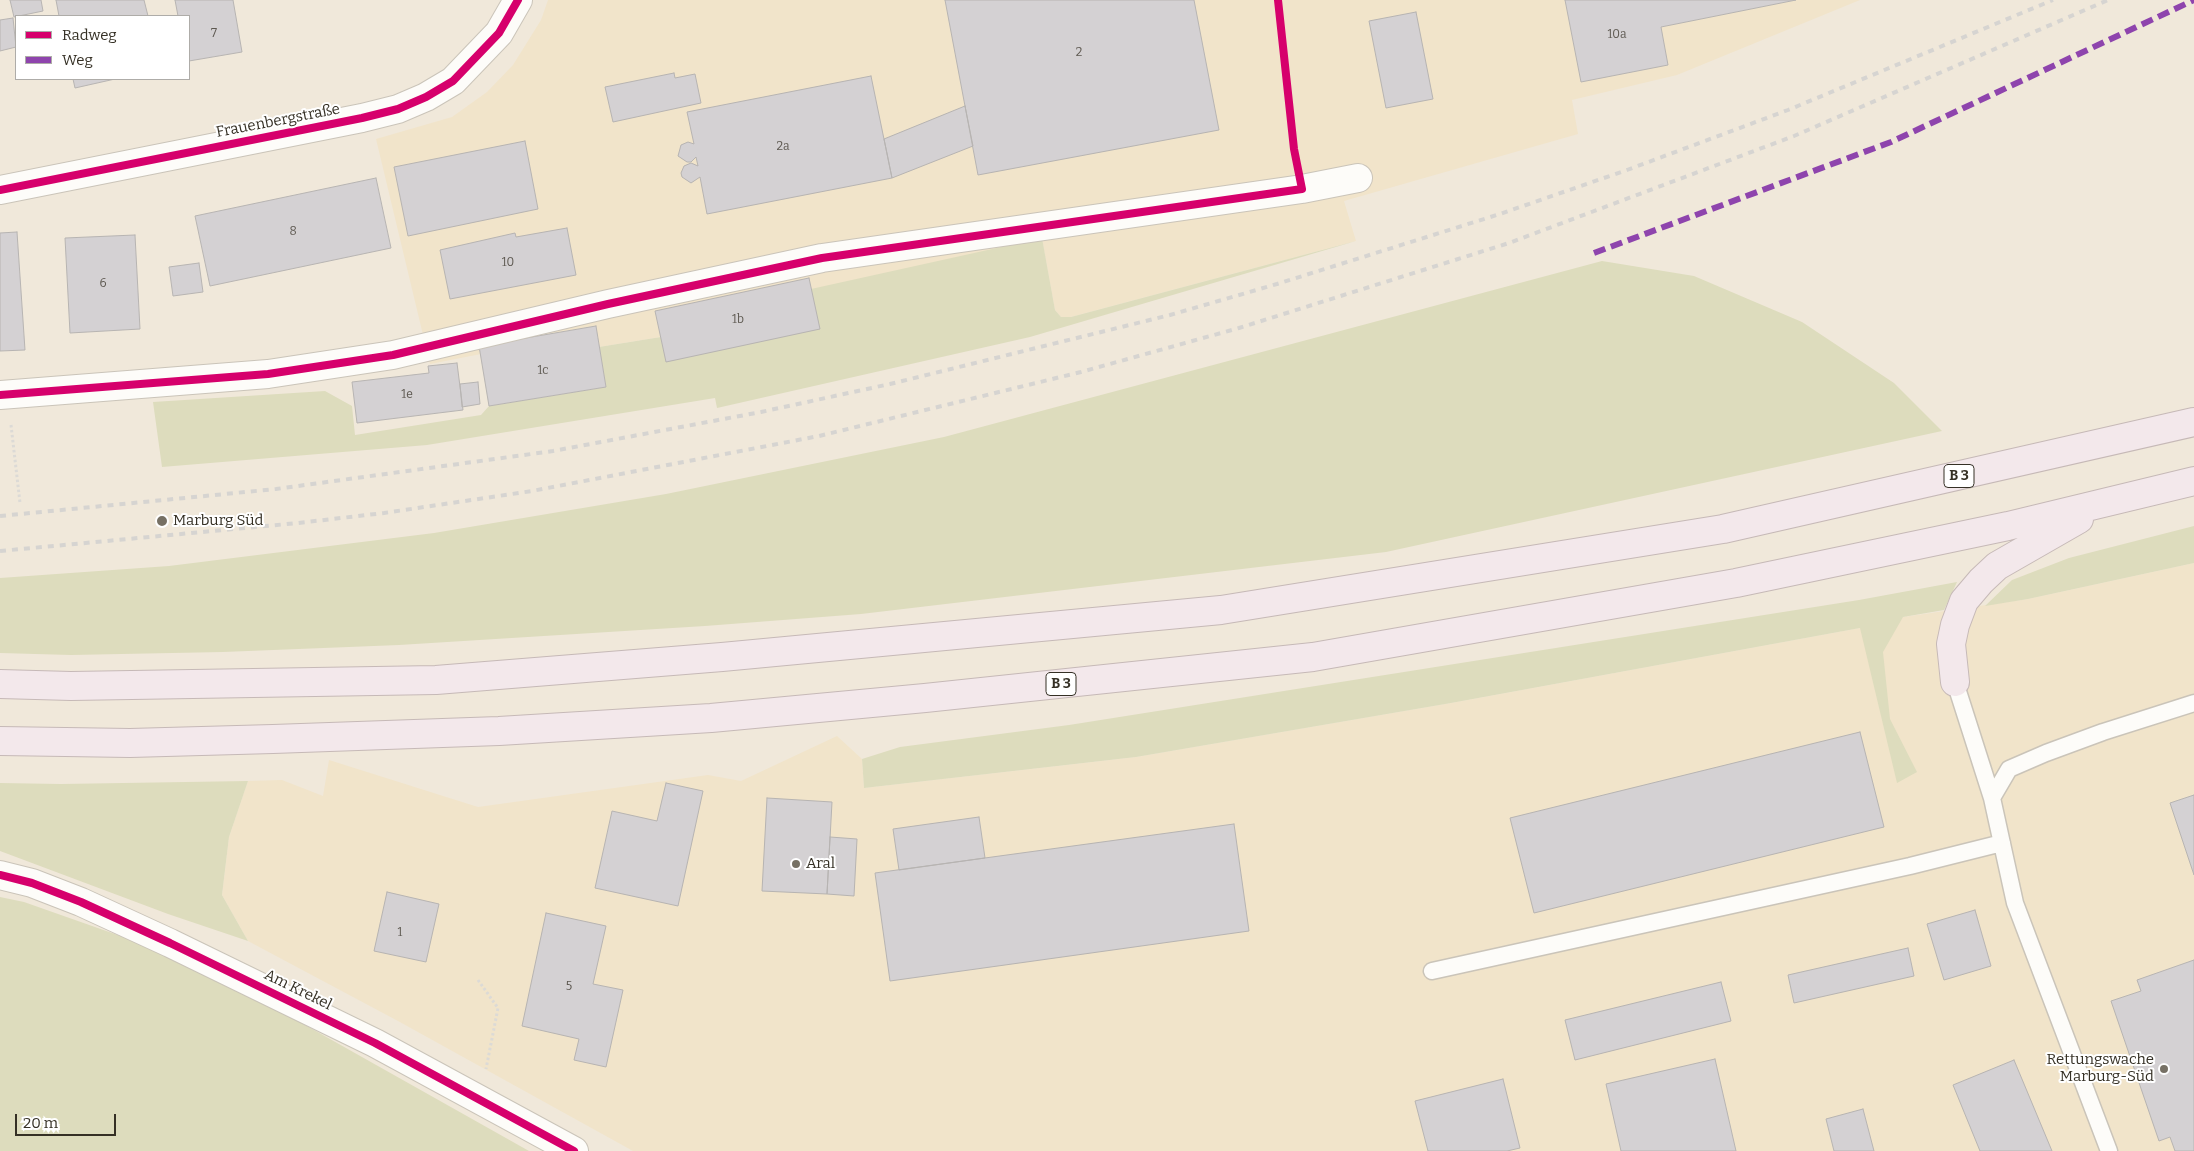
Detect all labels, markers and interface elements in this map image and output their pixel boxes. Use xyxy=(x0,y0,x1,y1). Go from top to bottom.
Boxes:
legend xyxy=(15,15,190,80)
text: Radweg xyxy=(62,26,117,44)
house number: 7 xyxy=(211,27,217,41)
house number: 10a xyxy=(1607,28,1627,42)
house number: 2 xyxy=(1076,46,1082,60)
text: Weg xyxy=(62,51,93,69)
street label: Frauenbergstraße xyxy=(215,100,341,142)
house number: 2a xyxy=(776,140,790,154)
house number: 8 xyxy=(289,225,297,239)
house number: 10 xyxy=(502,256,514,270)
house number: 6 xyxy=(99,277,107,291)
house number: 1b xyxy=(732,313,744,327)
house number: 1c xyxy=(537,364,549,378)
house number: 1e xyxy=(401,388,413,402)
road number: B 3 xyxy=(1944,464,1974,488)
place label: Marburg Süd xyxy=(173,512,263,530)
marker: Marburg Süd xyxy=(155,514,169,528)
road number: B 3 xyxy=(1046,672,1076,696)
place label: Aral xyxy=(806,855,835,873)
marker: Aral xyxy=(790,858,802,870)
house number: 1 xyxy=(398,926,402,940)
street label: Am Krekel xyxy=(261,966,335,1014)
house number: 5 xyxy=(566,980,572,994)
place label: Rettungswache Marburg-Süd xyxy=(2047,1051,2154,1086)
marker: Rettungswache Marburg-Süd xyxy=(2158,1063,2170,1075)
scale bar xyxy=(18,1104,119,1136)
text: 20 m xyxy=(23,1114,58,1132)

